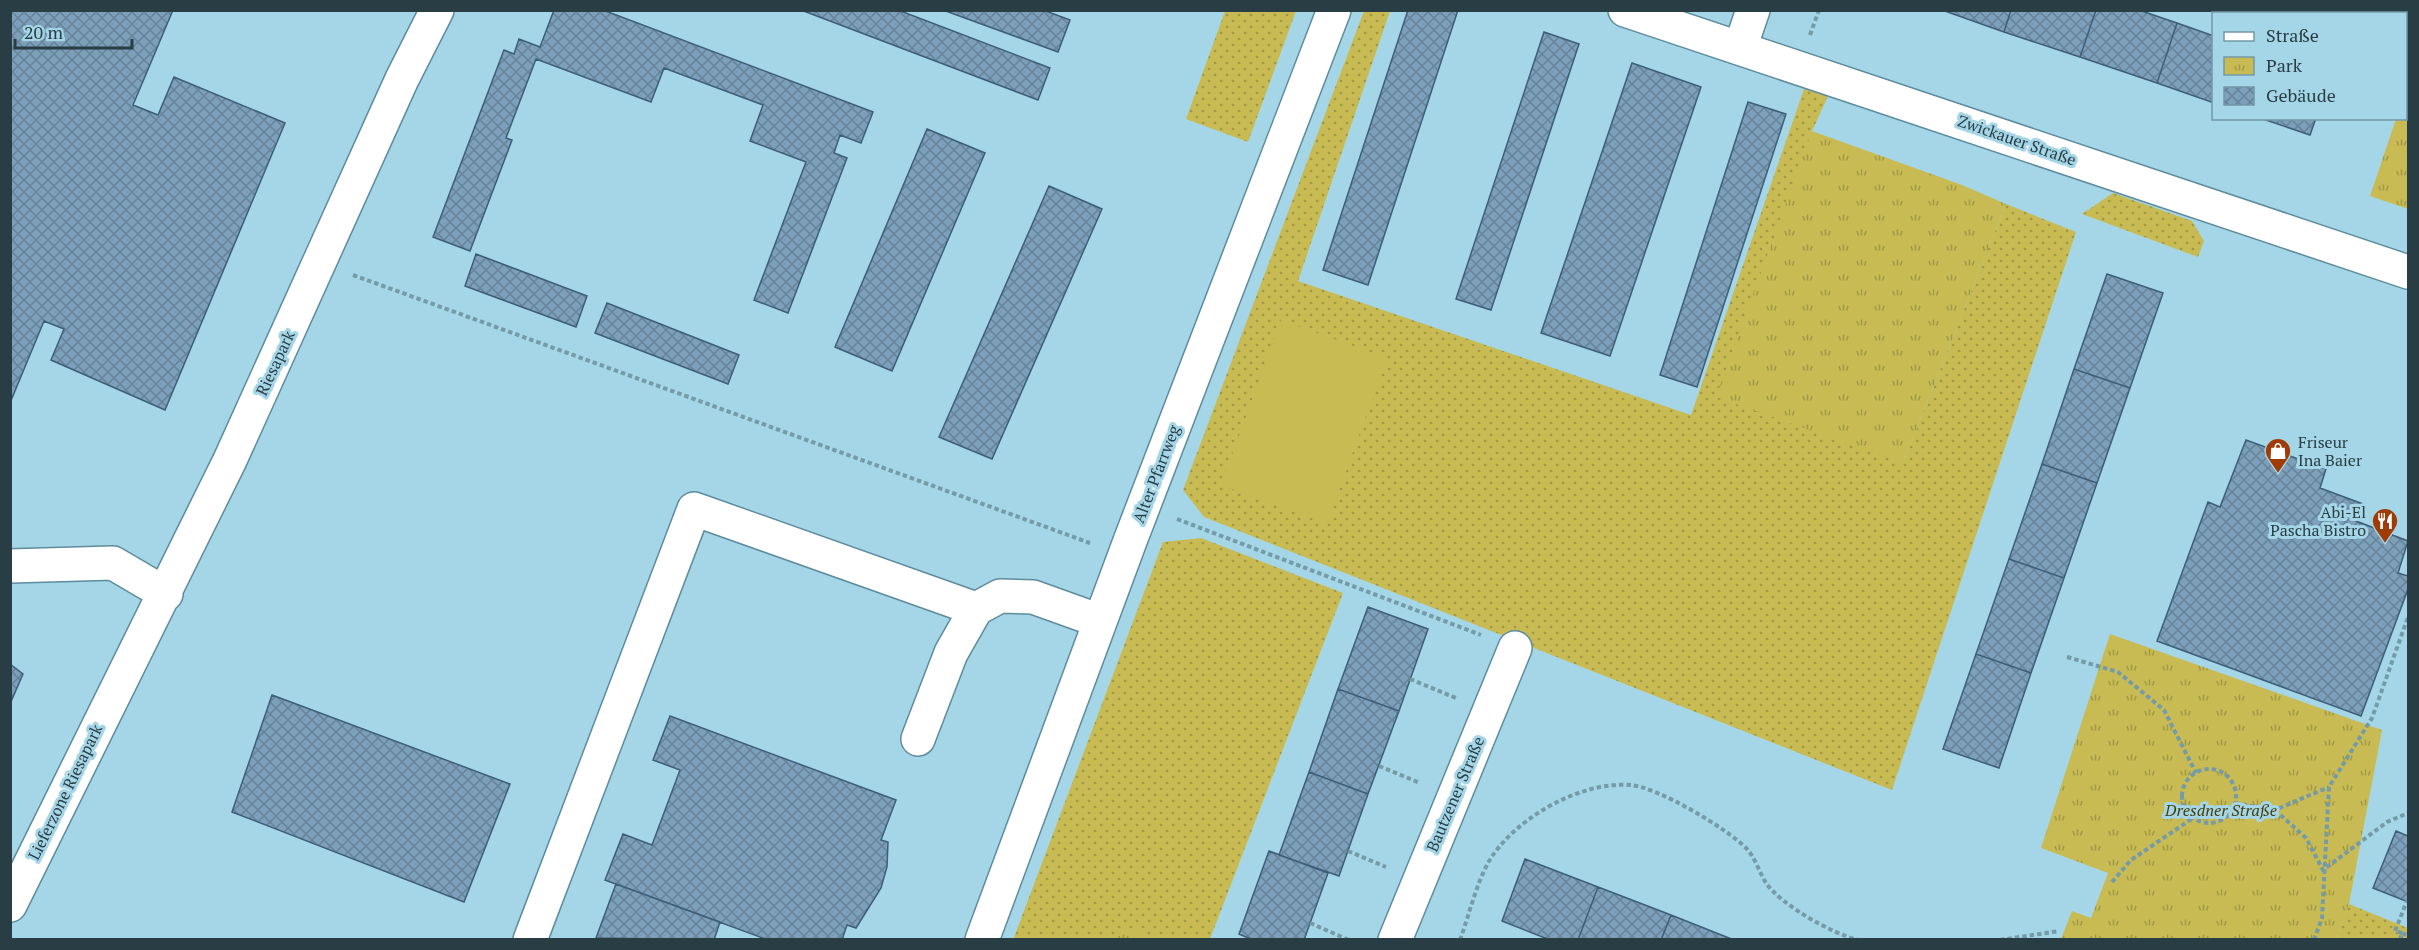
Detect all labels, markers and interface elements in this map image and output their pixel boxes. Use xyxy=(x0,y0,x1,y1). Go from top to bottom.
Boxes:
scale bar xyxy=(15,12,132,50)
legend xyxy=(2212,12,2407,120)
text: 20 m xyxy=(24,20,64,44)
text: Straße xyxy=(2266,23,2319,47)
text: Park xyxy=(2266,53,2303,77)
text: Gebäude xyxy=(2266,83,2336,107)
street label: Zwickauer Straße xyxy=(1955,109,2079,171)
street label: Riesapark xyxy=(250,326,300,399)
street label: Alter Pfarrweg xyxy=(1127,421,1185,526)
place label: Friseur Ina Baier xyxy=(2298,431,2363,471)
shop icon: Friseur Ina Baier xyxy=(2263,436,2293,474)
place label: Abi-El Pascha Bistro xyxy=(2270,501,2366,541)
restaurant icon: Abi-El Pascha Bistro xyxy=(2370,506,2400,544)
street label: Lieferzone Riesapark xyxy=(23,720,108,864)
street label: Bautzener Straße xyxy=(1421,733,1489,855)
park label: Dresdner Straße xyxy=(2164,799,2277,821)

